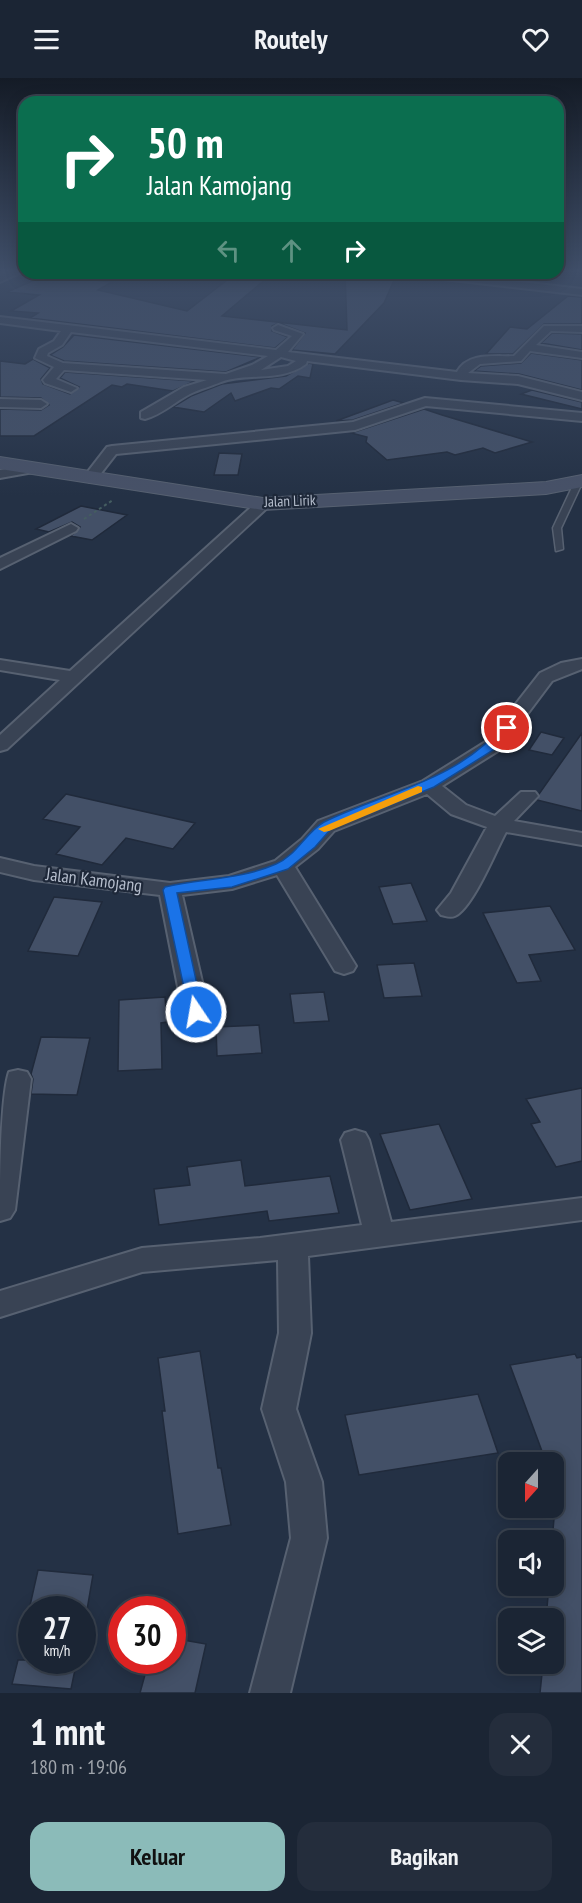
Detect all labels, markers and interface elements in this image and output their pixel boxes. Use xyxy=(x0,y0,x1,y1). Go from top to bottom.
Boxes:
text: Routely xyxy=(254,22,328,56)
icon: menu xyxy=(30,23,63,56)
icon: heart xyxy=(519,23,552,56)
text: 50 m xyxy=(147,115,224,170)
icon: right xyxy=(48,120,126,198)
text: Jalan Kamojang xyxy=(147,168,292,202)
icon: left xyxy=(212,234,245,267)
icon: ahead xyxy=(275,234,308,267)
icon: right xyxy=(338,234,371,267)
street label: Jalan Lirik xyxy=(263,490,316,511)
pin xyxy=(481,702,532,753)
icon: arrive xyxy=(490,711,523,744)
street label: Jalan Kamojang xyxy=(44,862,143,897)
position arrow xyxy=(164,980,228,1044)
north arrow xyxy=(498,1452,564,1518)
map controls xyxy=(498,1452,564,1674)
button: sound xyxy=(498,1530,564,1596)
speed limit sign: 30 xyxy=(108,1596,186,1674)
text: 27 xyxy=(43,1608,71,1647)
button: layers xyxy=(498,1608,564,1674)
text: km/h xyxy=(44,1641,70,1660)
text: 1 mnt xyxy=(30,1708,105,1755)
button: close xyxy=(489,1713,552,1776)
text: 180 m · 19:06 xyxy=(30,1754,127,1780)
button: Keluar xyxy=(30,1822,285,1891)
button: Bagikan xyxy=(297,1822,552,1891)

